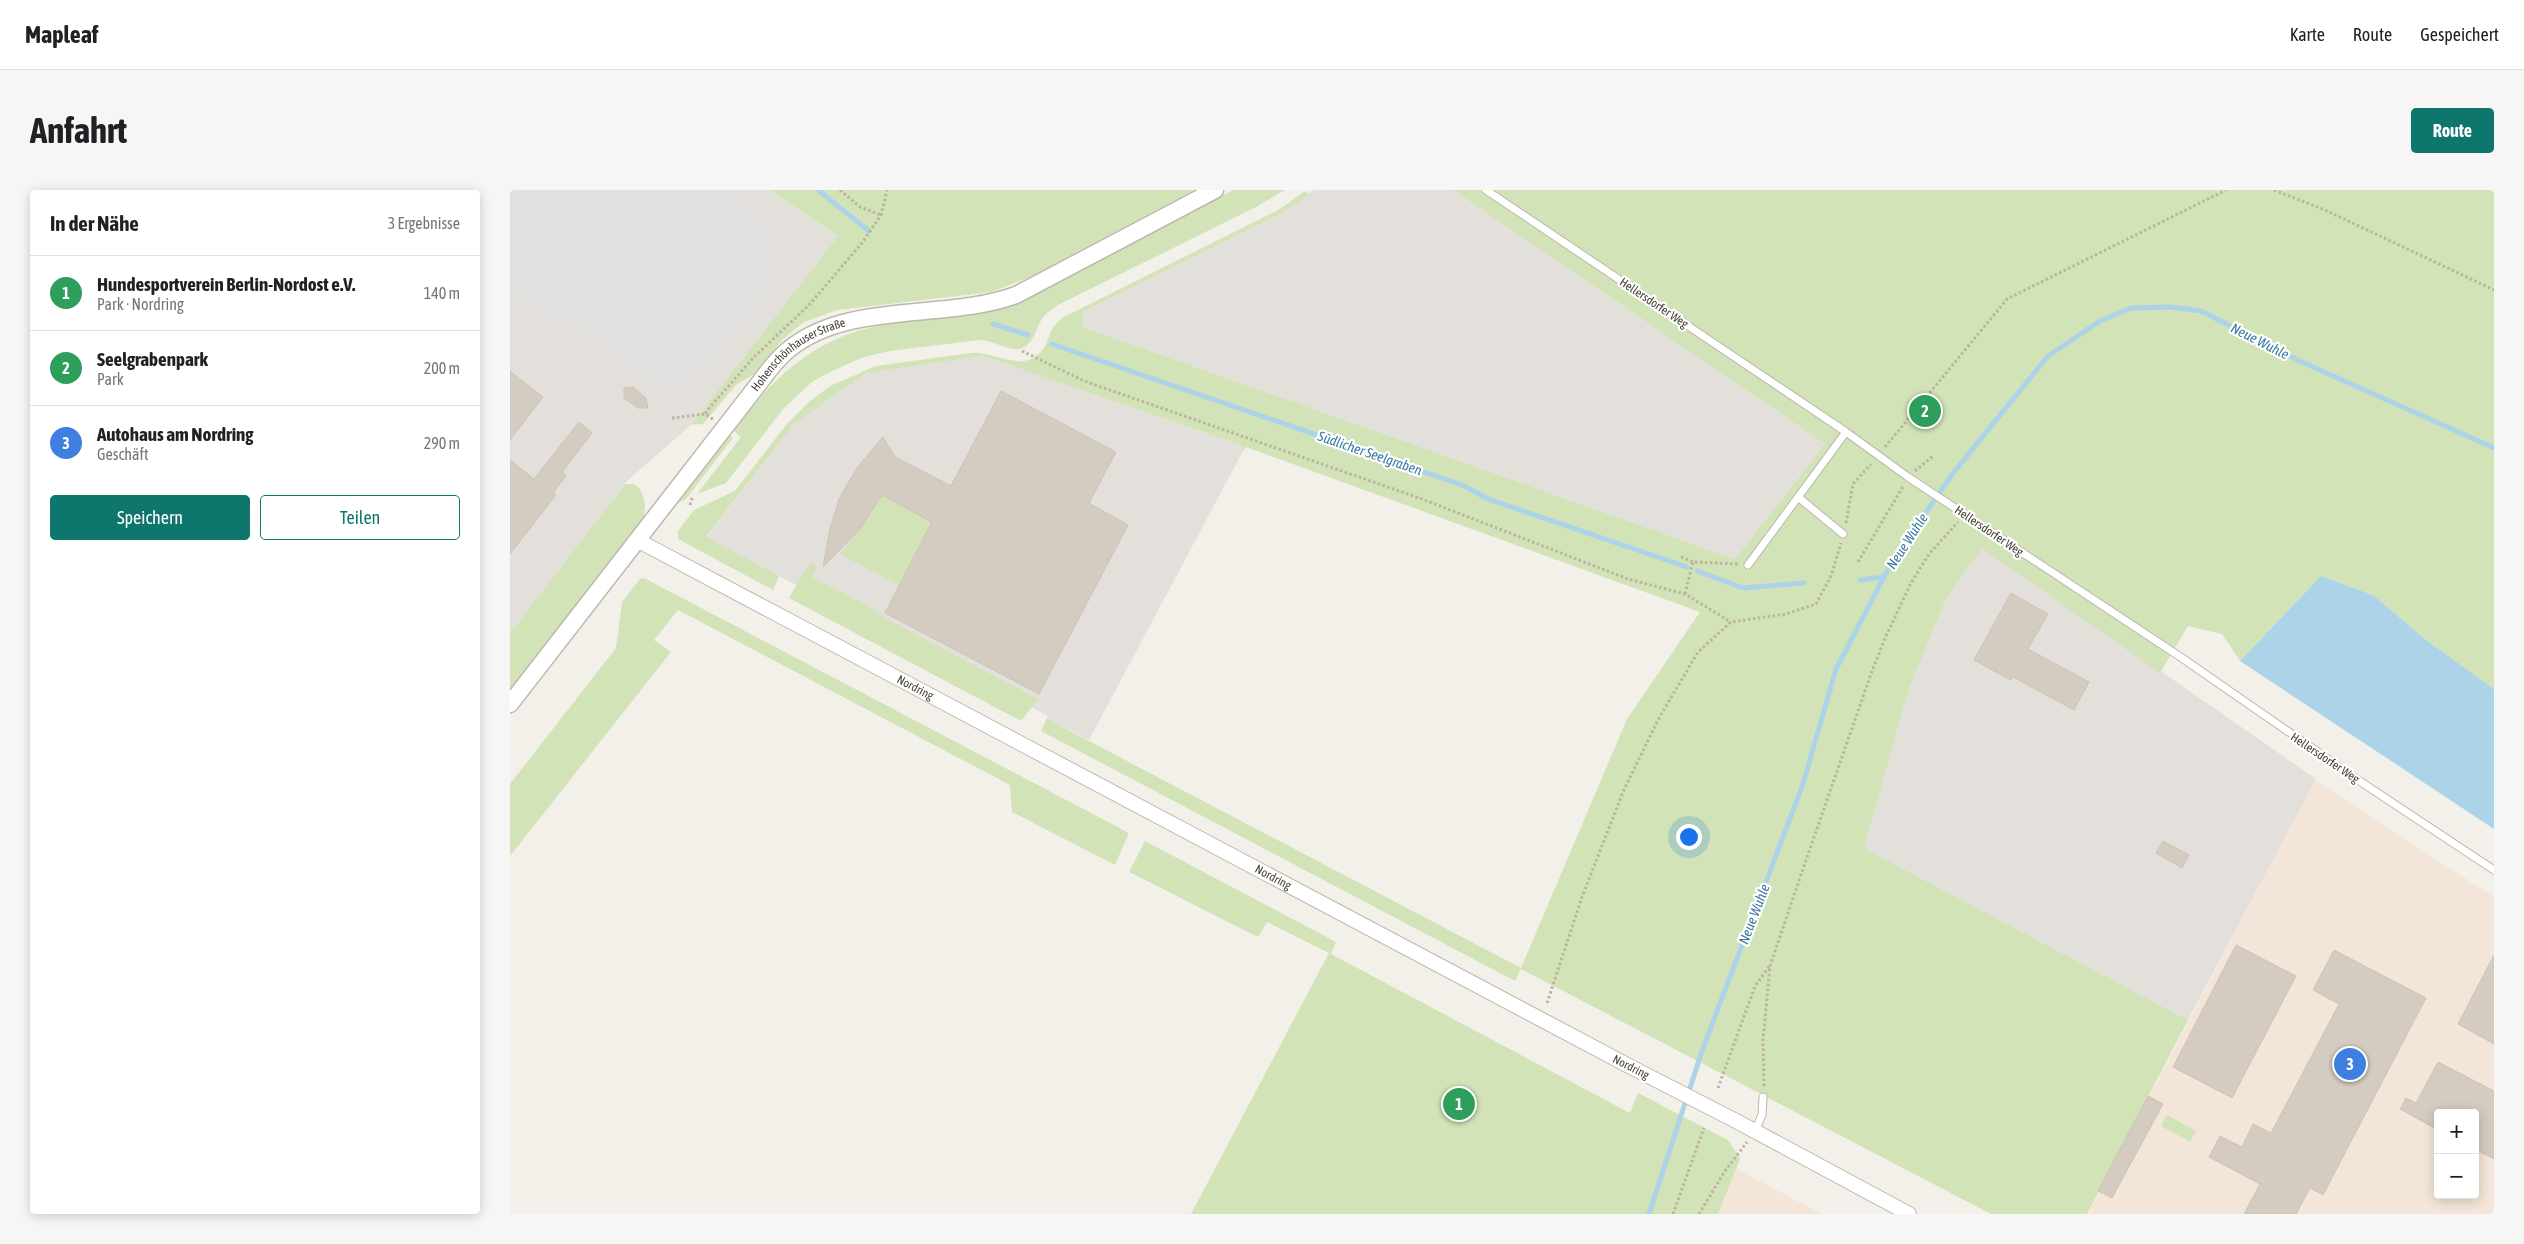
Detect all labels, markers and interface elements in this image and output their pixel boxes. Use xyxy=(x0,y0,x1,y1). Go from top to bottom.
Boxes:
text: Mapleaf xyxy=(25,21,98,48)
text: Karte xyxy=(2290,24,2325,45)
text: Route xyxy=(2353,24,2392,45)
text: Gespeichert xyxy=(2420,24,2499,45)
button: Route xyxy=(2411,108,2494,153)
text: Anfahrt xyxy=(30,110,127,150)
text: In der Nähe xyxy=(50,211,139,235)
text: 3 Ergebnisse xyxy=(388,214,460,232)
text: Hundesportverein Berlin-Nordost e.V. xyxy=(97,273,355,295)
street label: Hellersdorfer Weg xyxy=(1617,275,1692,332)
text: 1 xyxy=(62,284,70,302)
text: 140 m xyxy=(424,284,460,302)
text: Park · Nordring xyxy=(97,295,184,313)
street label: Hohenschönhauser Straße xyxy=(748,316,847,394)
water label: Neue Wuhle xyxy=(2228,320,2292,362)
text: Seelgrabenpark xyxy=(97,348,208,370)
text: 2 xyxy=(62,359,70,377)
text: 200 m xyxy=(424,359,460,377)
text: Park xyxy=(97,370,124,388)
pin: 2 xyxy=(1909,392,1941,430)
text: Autohaus am Nordring xyxy=(97,423,253,445)
water label: Südlicher Seelgraben xyxy=(1315,427,1424,478)
text: 3 xyxy=(62,434,70,452)
text: 290 m xyxy=(424,434,460,452)
text: Geschäft xyxy=(97,445,149,463)
button: Speichern xyxy=(50,495,250,540)
button: Teilen xyxy=(260,495,460,540)
street label: Hellersdorfer Weg xyxy=(1952,503,2027,560)
water label: Neue Wuhle xyxy=(1883,510,1931,572)
street label: Nordring xyxy=(895,672,937,703)
street label: Hellersdorfer Weg xyxy=(2288,730,2363,787)
your location xyxy=(1676,824,1702,850)
street label: Nordring xyxy=(1252,862,1294,893)
water label: Neue Wuhle xyxy=(1735,882,1773,946)
pin: 3 xyxy=(2334,1045,2366,1083)
street label: Nordring xyxy=(1610,1052,1652,1083)
pin: 1 xyxy=(1443,1085,1475,1123)
map controls xyxy=(2434,1109,2479,1199)
button: + xyxy=(2434,1109,2479,1154)
button: − xyxy=(2434,1154,2479,1199)

